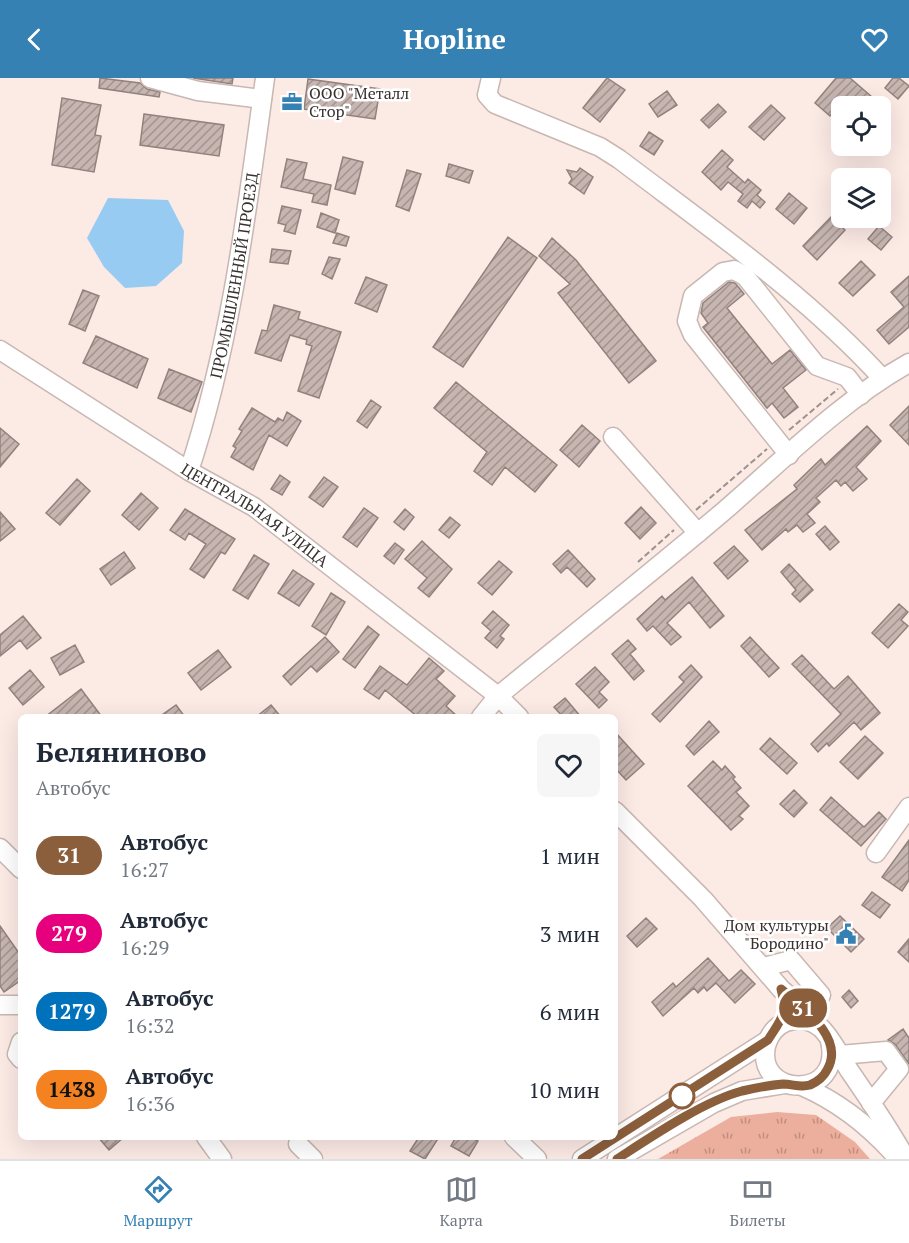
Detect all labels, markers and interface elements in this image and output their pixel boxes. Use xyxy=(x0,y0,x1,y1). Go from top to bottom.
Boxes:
text: Hopline xyxy=(403,21,506,57)
icon: back xyxy=(18,23,51,56)
icon: heart xyxy=(858,23,891,56)
place label: ООО "Металл Стор" xyxy=(309,82,409,122)
office icon: ООО "Металл Стор" xyxy=(280,90,304,114)
map controls xyxy=(831,96,891,228)
button: locate xyxy=(831,96,891,156)
button: layers xyxy=(831,168,891,228)
street label: ПРОМЫШЛЕННЫЙ ПРОЕЗД xyxy=(205,171,263,381)
street label: ЦЕНТРАЛЬНАЯ УЛИЦА xyxy=(177,458,333,572)
text: Беляниново xyxy=(36,733,207,770)
button: heart xyxy=(537,734,600,797)
text: Автобус xyxy=(36,774,111,801)
text: Автобус xyxy=(120,827,208,856)
text: 31 xyxy=(57,841,81,869)
text: 1 мин xyxy=(540,841,600,870)
text: 16:27 xyxy=(120,856,169,883)
text: Автобус xyxy=(120,905,208,934)
place label: Дом культуры "Бородино" xyxy=(724,914,829,954)
text: 279 xyxy=(51,919,87,947)
text: 3 мин xyxy=(540,919,600,948)
public building icon: Дом культуры "Бородино" xyxy=(834,922,858,946)
text: 16:29 xyxy=(120,934,169,961)
text: Автобус xyxy=(125,983,214,1012)
line badge: 31 xyxy=(776,988,830,1028)
text: 31 xyxy=(791,994,815,1022)
text: 1279 xyxy=(48,997,95,1025)
text: 6 мин xyxy=(540,997,600,1026)
text: 16:32 xyxy=(125,1012,175,1039)
text: Автобус xyxy=(125,1061,214,1090)
text: 1438 xyxy=(48,1075,95,1103)
text: 10 мин xyxy=(528,1075,600,1104)
unlabelled marker xyxy=(669,1083,695,1109)
text: 16:36 xyxy=(125,1090,175,1117)
tab: Маршрут xyxy=(123,1173,193,1231)
tab: Карта xyxy=(440,1173,483,1231)
tab: Билеты xyxy=(730,1173,786,1231)

